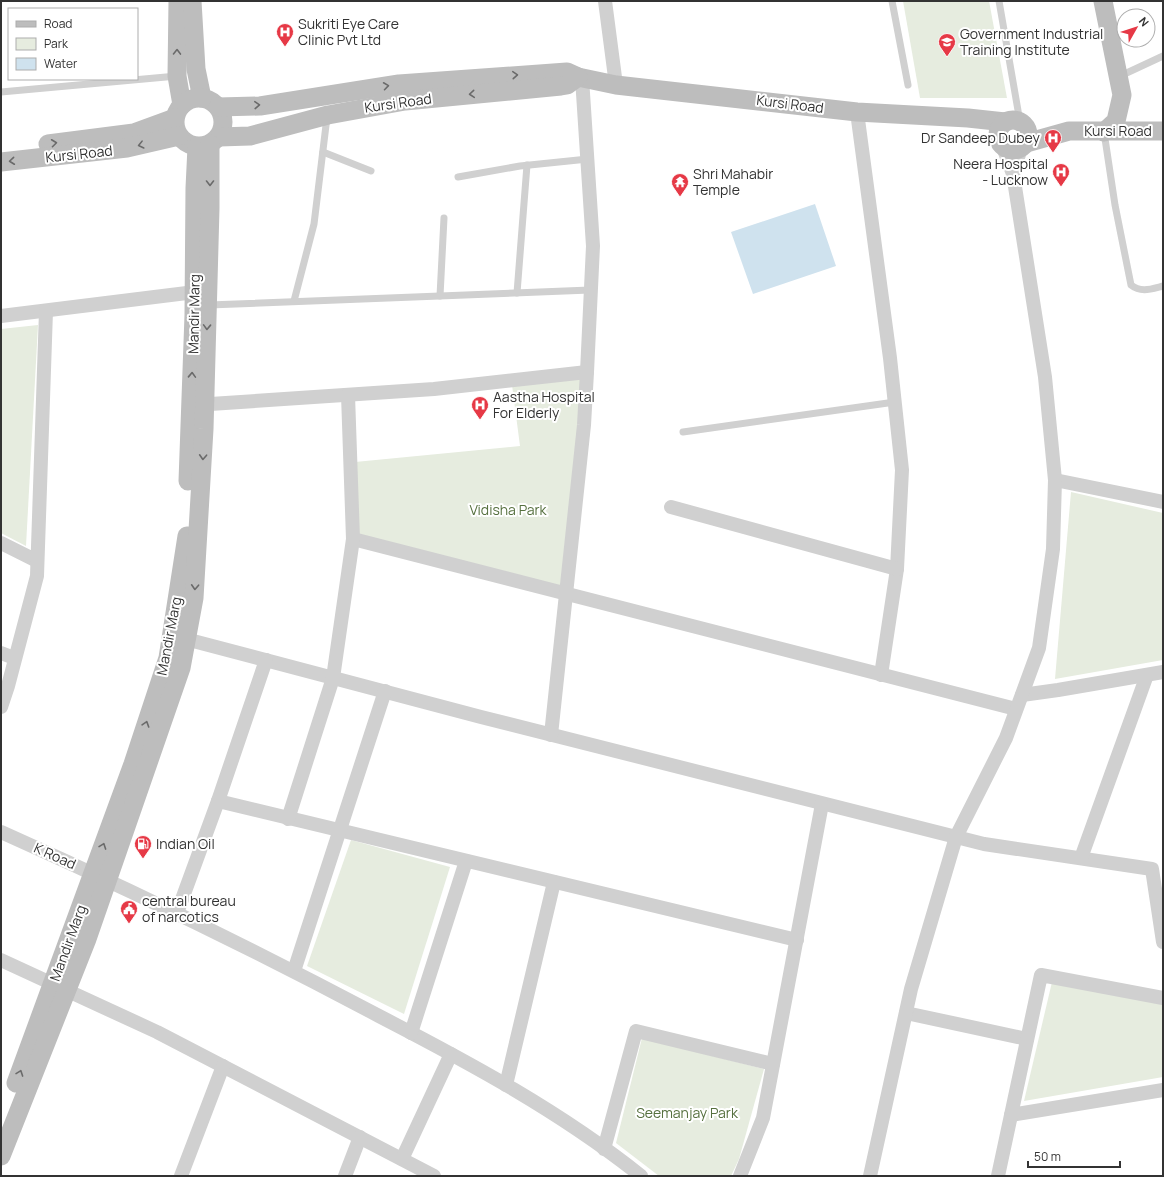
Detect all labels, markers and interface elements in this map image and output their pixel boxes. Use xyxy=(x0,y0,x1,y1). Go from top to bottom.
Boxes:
legend xyxy=(8,8,138,80)
north arrow xyxy=(1116,8,1156,48)
place label: Sukriti Eye Care Clinic Pvt Ltd xyxy=(298,14,399,49)
text: N xyxy=(1136,14,1153,29)
text: Road xyxy=(44,15,72,32)
hospital icon: Sukriti Eye Care Clinic Pvt Ltd xyxy=(275,22,295,47)
place label: Government Industrial Training Institute xyxy=(960,24,1103,59)
school or university icon: Government Industrial Training Institute xyxy=(937,32,957,57)
text: Park xyxy=(44,35,69,52)
one-way arrow xyxy=(173,49,182,55)
text: Water xyxy=(44,55,78,72)
one-way arrow xyxy=(512,71,518,80)
one-way arrow xyxy=(383,82,389,91)
street label: Kursi Road xyxy=(363,88,433,117)
one-way arrow xyxy=(469,90,475,99)
street label: Kursi Road xyxy=(755,90,825,117)
one-way arrow xyxy=(254,101,260,110)
street label: Kursi Road xyxy=(1084,121,1152,140)
place label: Dr Sandeep Dubey xyxy=(921,128,1041,147)
hospital icon: Dr Sandeep Dubey xyxy=(1043,128,1063,153)
one-way arrow xyxy=(51,139,57,148)
one-way arrow xyxy=(138,140,145,149)
street label: Kursi Road xyxy=(44,141,114,166)
place label: Neera Hospital - Lucknow xyxy=(953,154,1048,189)
one-way arrow xyxy=(9,156,15,165)
hospital icon: Neera Hospital - Lucknow xyxy=(1051,162,1071,187)
place label: Shri Mahabir Temple xyxy=(693,164,773,199)
temple icon: Shri Mahabir Temple xyxy=(670,172,690,197)
one-way arrow xyxy=(206,180,214,186)
street label: Mandir Marg xyxy=(183,274,204,354)
one-way arrow xyxy=(203,324,211,330)
one-way arrow xyxy=(188,372,197,378)
place label: Aastha Hospital For Elderly xyxy=(493,387,595,422)
hospital icon: Aastha Hospital For Elderly xyxy=(470,395,490,420)
one-way arrow xyxy=(198,454,207,460)
park label: Vidisha Park xyxy=(469,500,548,519)
one-way arrow xyxy=(190,584,199,590)
street label: Mandir Marg xyxy=(152,595,185,677)
one-way arrow xyxy=(142,720,150,727)
fuel station icon: Indian Oil xyxy=(133,834,153,859)
place label: Indian Oil xyxy=(156,834,215,853)
street label: K Road xyxy=(31,838,79,873)
one-way arrow xyxy=(99,843,107,850)
place label: central bureau of narcotics xyxy=(142,891,236,926)
public building icon: central bureau of narcotics xyxy=(119,899,139,924)
street label: Mandir Marg xyxy=(45,902,90,984)
one-way arrow xyxy=(15,1070,23,1077)
park label: Seemanjay Park xyxy=(636,1103,739,1122)
scale bar xyxy=(1028,1143,1120,1169)
text: 50 m xyxy=(1034,1148,1061,1165)

